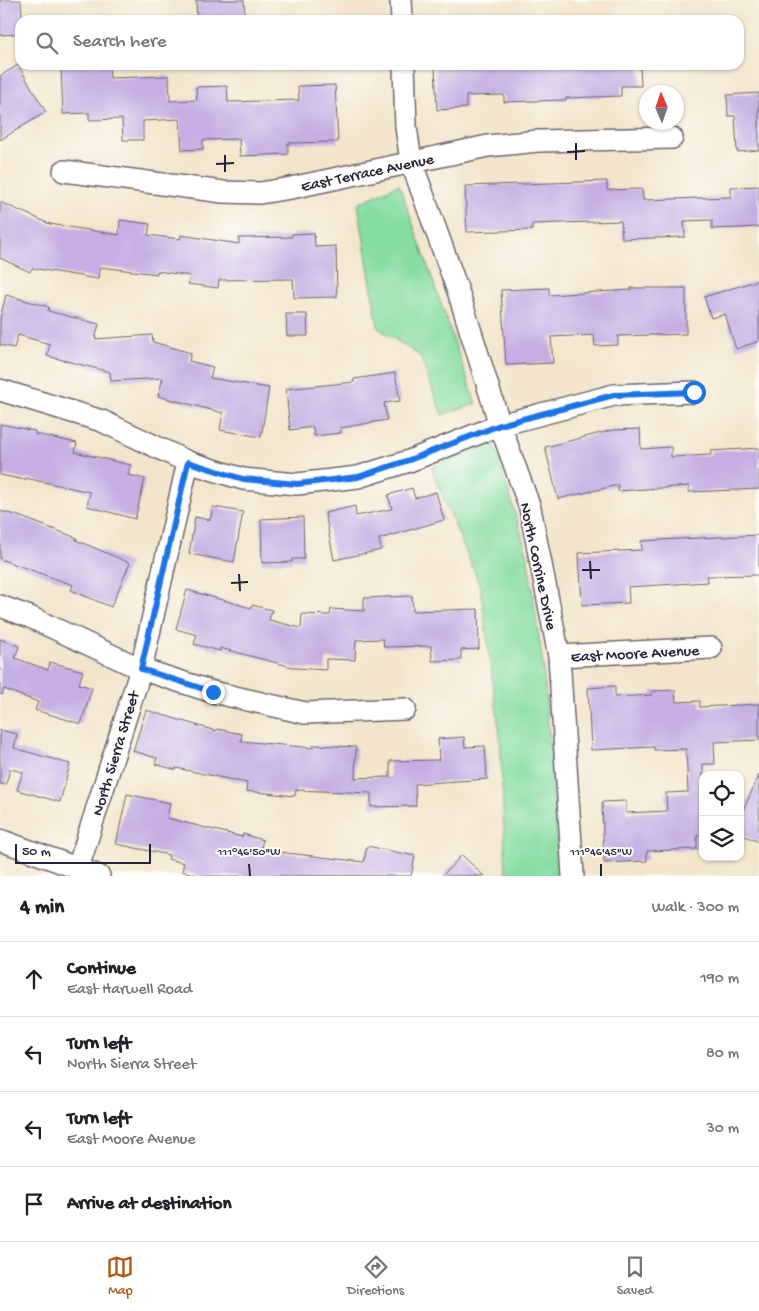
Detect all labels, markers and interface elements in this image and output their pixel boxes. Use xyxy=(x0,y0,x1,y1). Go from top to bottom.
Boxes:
search box xyxy=(15,15,744,70)
icon: search xyxy=(33,29,61,57)
text: Search here xyxy=(73,31,167,54)
north arrow xyxy=(639,85,684,130)
street label: East Terrace Avenue xyxy=(300,151,437,198)
route start xyxy=(683,381,706,404)
street label: North Corrine Drive xyxy=(514,501,559,633)
street label: East Moore Avenue xyxy=(570,643,701,668)
route end xyxy=(202,681,225,704)
street label: North Sierra Street xyxy=(89,688,146,819)
map controls xyxy=(699,771,744,861)
button: locate xyxy=(699,771,744,816)
button: layers xyxy=(699,816,744,861)
scale bar xyxy=(15,841,151,864)
text: 50 m xyxy=(22,844,51,861)
text: 111°46'50"W xyxy=(216,846,281,860)
text: 111°46'45"W xyxy=(569,846,632,860)
text: 4 min xyxy=(20,896,64,921)
text: Walk · 300 m xyxy=(652,899,739,918)
text: Continue xyxy=(67,958,136,981)
icon: ahead xyxy=(20,965,48,993)
text: 190 m xyxy=(700,970,739,989)
text: East Harwell Road xyxy=(67,981,192,1000)
text: Turn left xyxy=(67,1033,131,1056)
icon: left xyxy=(20,1040,48,1068)
text: 80 m xyxy=(706,1045,739,1064)
text: North Sierra Street xyxy=(67,1056,196,1075)
text: Turn left xyxy=(67,1108,131,1131)
icon: left xyxy=(20,1115,48,1143)
text: 30 m xyxy=(706,1120,739,1139)
text: East Moore Avenue xyxy=(67,1131,196,1150)
icon: arrive xyxy=(20,1190,48,1218)
text: Arrive at destination xyxy=(67,1193,231,1216)
tab: Map xyxy=(106,1253,134,1300)
tab: Directions xyxy=(347,1253,404,1300)
tab: Saved xyxy=(617,1253,653,1300)

